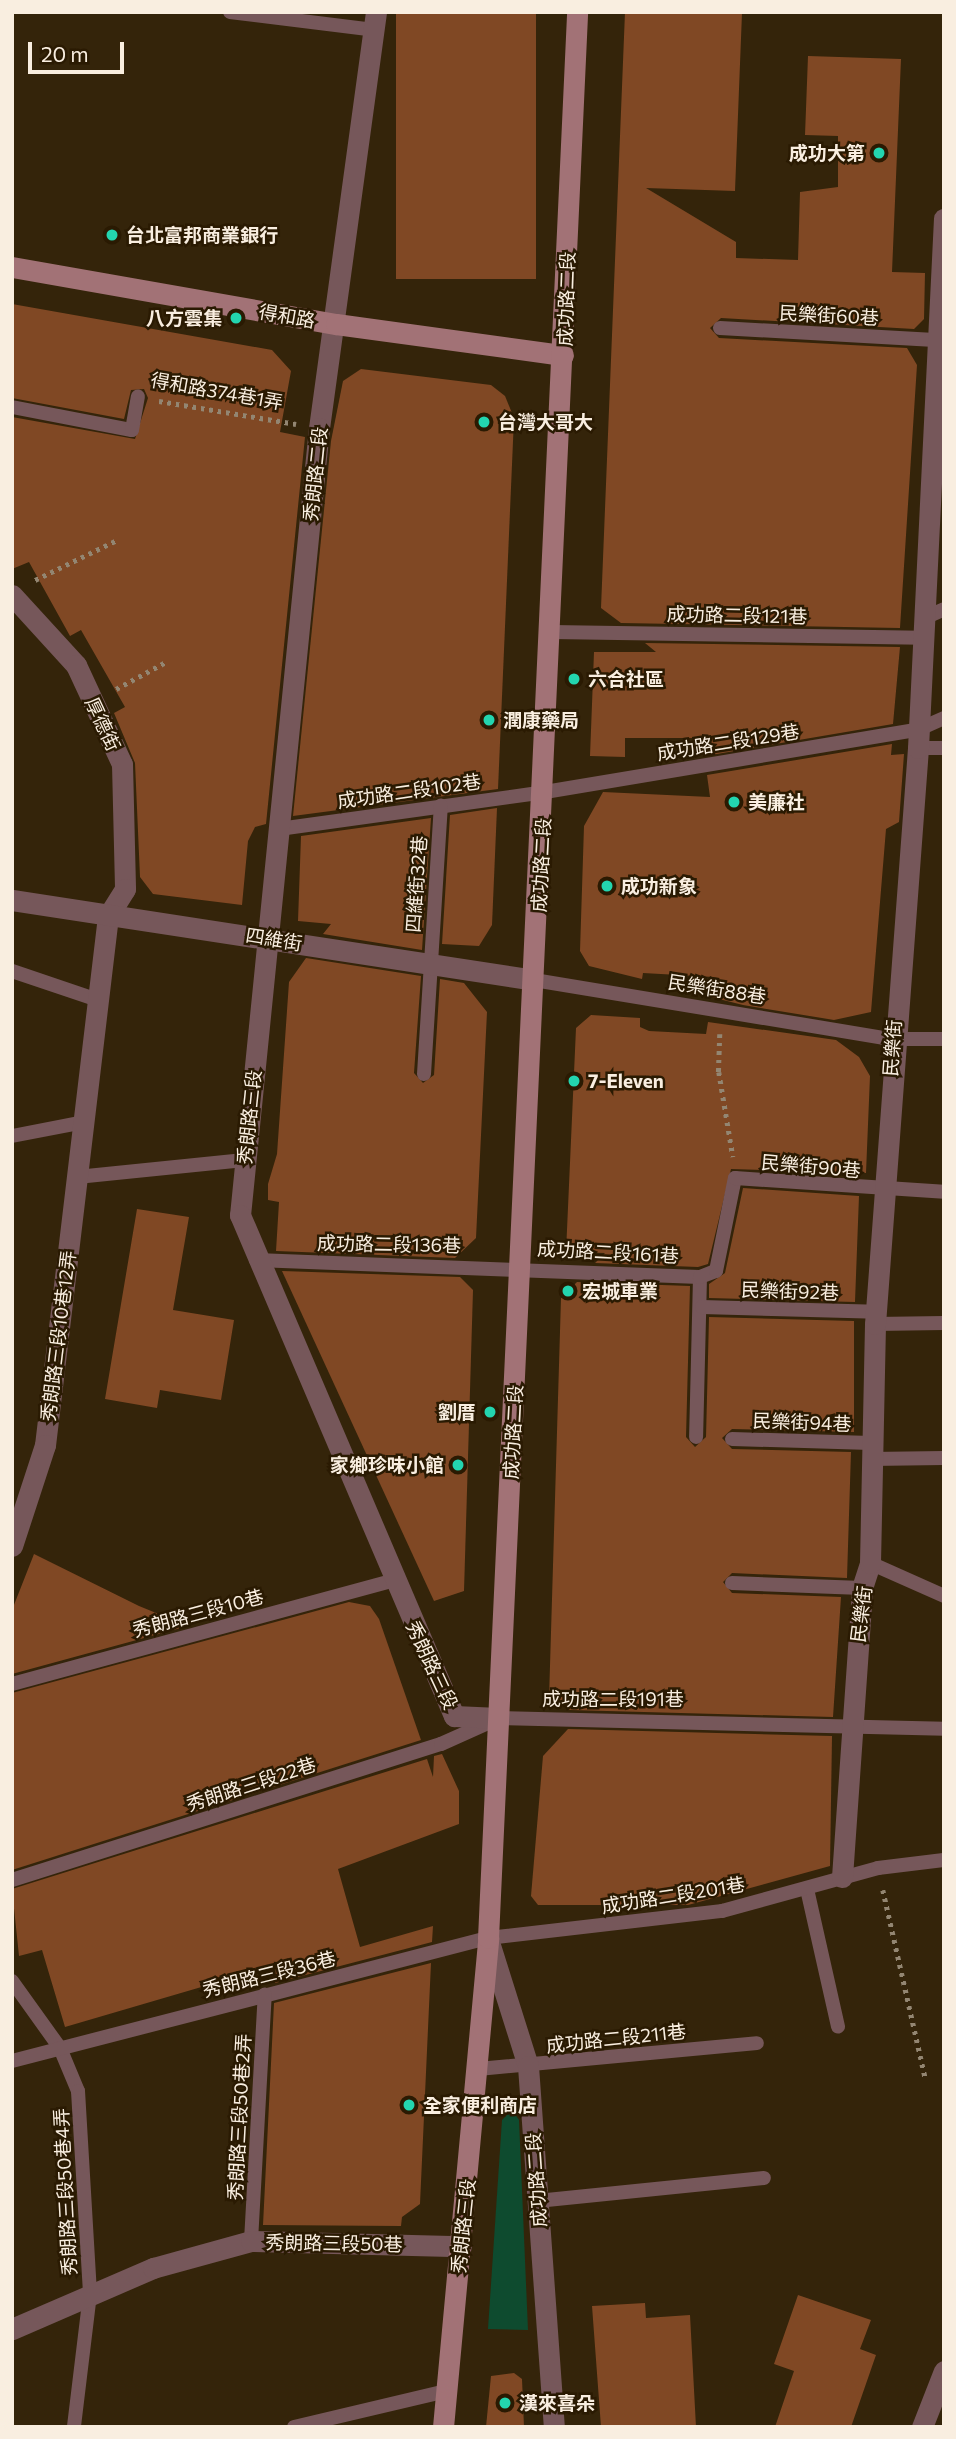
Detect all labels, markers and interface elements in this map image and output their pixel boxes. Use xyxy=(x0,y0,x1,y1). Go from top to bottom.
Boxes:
scale bar xyxy=(32,28,128,72)
text: 20 m xyxy=(41,41,89,66)
place label: 成功大第 xyxy=(789,142,865,164)
marker: 成功大第 xyxy=(871,145,887,161)
place label: 台北富邦商業銀行 xyxy=(126,224,278,246)
marker: 台北富邦商業銀行 xyxy=(104,227,120,243)
street label: 成功路二段 xyxy=(553,251,579,347)
street label: 得和路 xyxy=(257,300,317,332)
street label: 民樂街60巷 xyxy=(779,301,879,329)
place label: 八方雲集 xyxy=(146,307,222,329)
marker: 八方雲集 xyxy=(228,310,244,326)
street label: 得和路374巷1弄 xyxy=(149,368,285,414)
place label: 台灣大哥大 xyxy=(498,411,593,433)
marker: 台灣大哥大 xyxy=(476,414,492,430)
street label: 秀朗路二段 xyxy=(299,426,331,522)
street label: 成功路二段121巷 xyxy=(666,602,808,628)
place label: 六合社區 xyxy=(588,668,664,690)
marker: 六合社區 xyxy=(566,671,582,687)
street label: 厚德街 xyxy=(81,693,125,755)
place label: 潤康藥局 xyxy=(503,709,579,731)
marker: 潤康藥局 xyxy=(481,712,497,728)
street label: 成功路二段129巷 xyxy=(655,719,801,765)
street label: 成功路二段102巷 xyxy=(336,770,482,812)
place label: 美廉社 xyxy=(748,791,805,813)
marker: 美廉社 xyxy=(726,794,742,810)
street label: 成功路二段 xyxy=(527,817,555,913)
street label: 四維街32巷 xyxy=(401,835,431,933)
place label: 成功新象 xyxy=(621,875,697,897)
marker: 成功新象 xyxy=(599,878,615,894)
street label: 四維街 xyxy=(244,923,304,955)
street label: 民樂街88巷 xyxy=(666,970,768,1008)
street label: 民樂街 xyxy=(879,1019,905,1077)
street label: 秀朗路三段 xyxy=(233,1069,265,1165)
place label: 7-Eleven xyxy=(588,1070,664,1092)
marker: 7-Eleven xyxy=(566,1073,582,1089)
street label: 民樂街90巷 xyxy=(760,1150,862,1182)
street label: 成功路二段136巷 xyxy=(317,1231,461,1257)
street label: 成功路二段161巷 xyxy=(537,1237,679,1267)
street label: 秀朗路三段10巷12弄 xyxy=(36,1249,80,1423)
street label: 民樂街92巷 xyxy=(741,1278,839,1304)
place label: 宏城車業 xyxy=(582,1280,658,1302)
marker: 宏城車業 xyxy=(560,1283,576,1299)
street label: 成功路二段 xyxy=(499,1384,527,1480)
place label: 劉厝 xyxy=(438,1401,476,1423)
marker: 劉厝 xyxy=(482,1404,498,1420)
street label: 民樂街94巷 xyxy=(752,1409,852,1435)
place label: 家鄉珍味小館 xyxy=(330,1454,444,1476)
marker: 家鄉珍味小館 xyxy=(450,1457,466,1473)
street label: 民樂街 xyxy=(846,1584,876,1644)
street label: 秀朗路三段10巷 xyxy=(130,1585,266,1641)
street label: 秀朗路三段 xyxy=(402,1617,462,1713)
street label: 成功路二段191巷 xyxy=(542,1688,684,1710)
street label: 秀朗路三段22巷 xyxy=(183,1752,319,1816)
street label: 成功路二段201巷 xyxy=(600,1872,746,1918)
street label: 秀朗路三段36巷 xyxy=(200,1946,338,2002)
street label: 成功路二段211巷 xyxy=(545,2019,687,2057)
street label: 秀朗路三段50巷2弄 xyxy=(223,2033,255,2201)
place label: 全家便利商店 xyxy=(423,2094,537,2116)
marker: 全家便利商店 xyxy=(401,2097,417,2113)
street label: 秀朗路三段50巷4弄 xyxy=(49,2108,81,2276)
street label: 成功路二段 xyxy=(521,2132,551,2228)
street label: 秀朗路三段 xyxy=(447,2178,479,2274)
street label: 秀朗路三段50巷 xyxy=(265,2230,403,2256)
place label: 漢來喜朵 xyxy=(519,2392,595,2414)
marker: 漢來喜朵 xyxy=(497,2395,513,2411)

